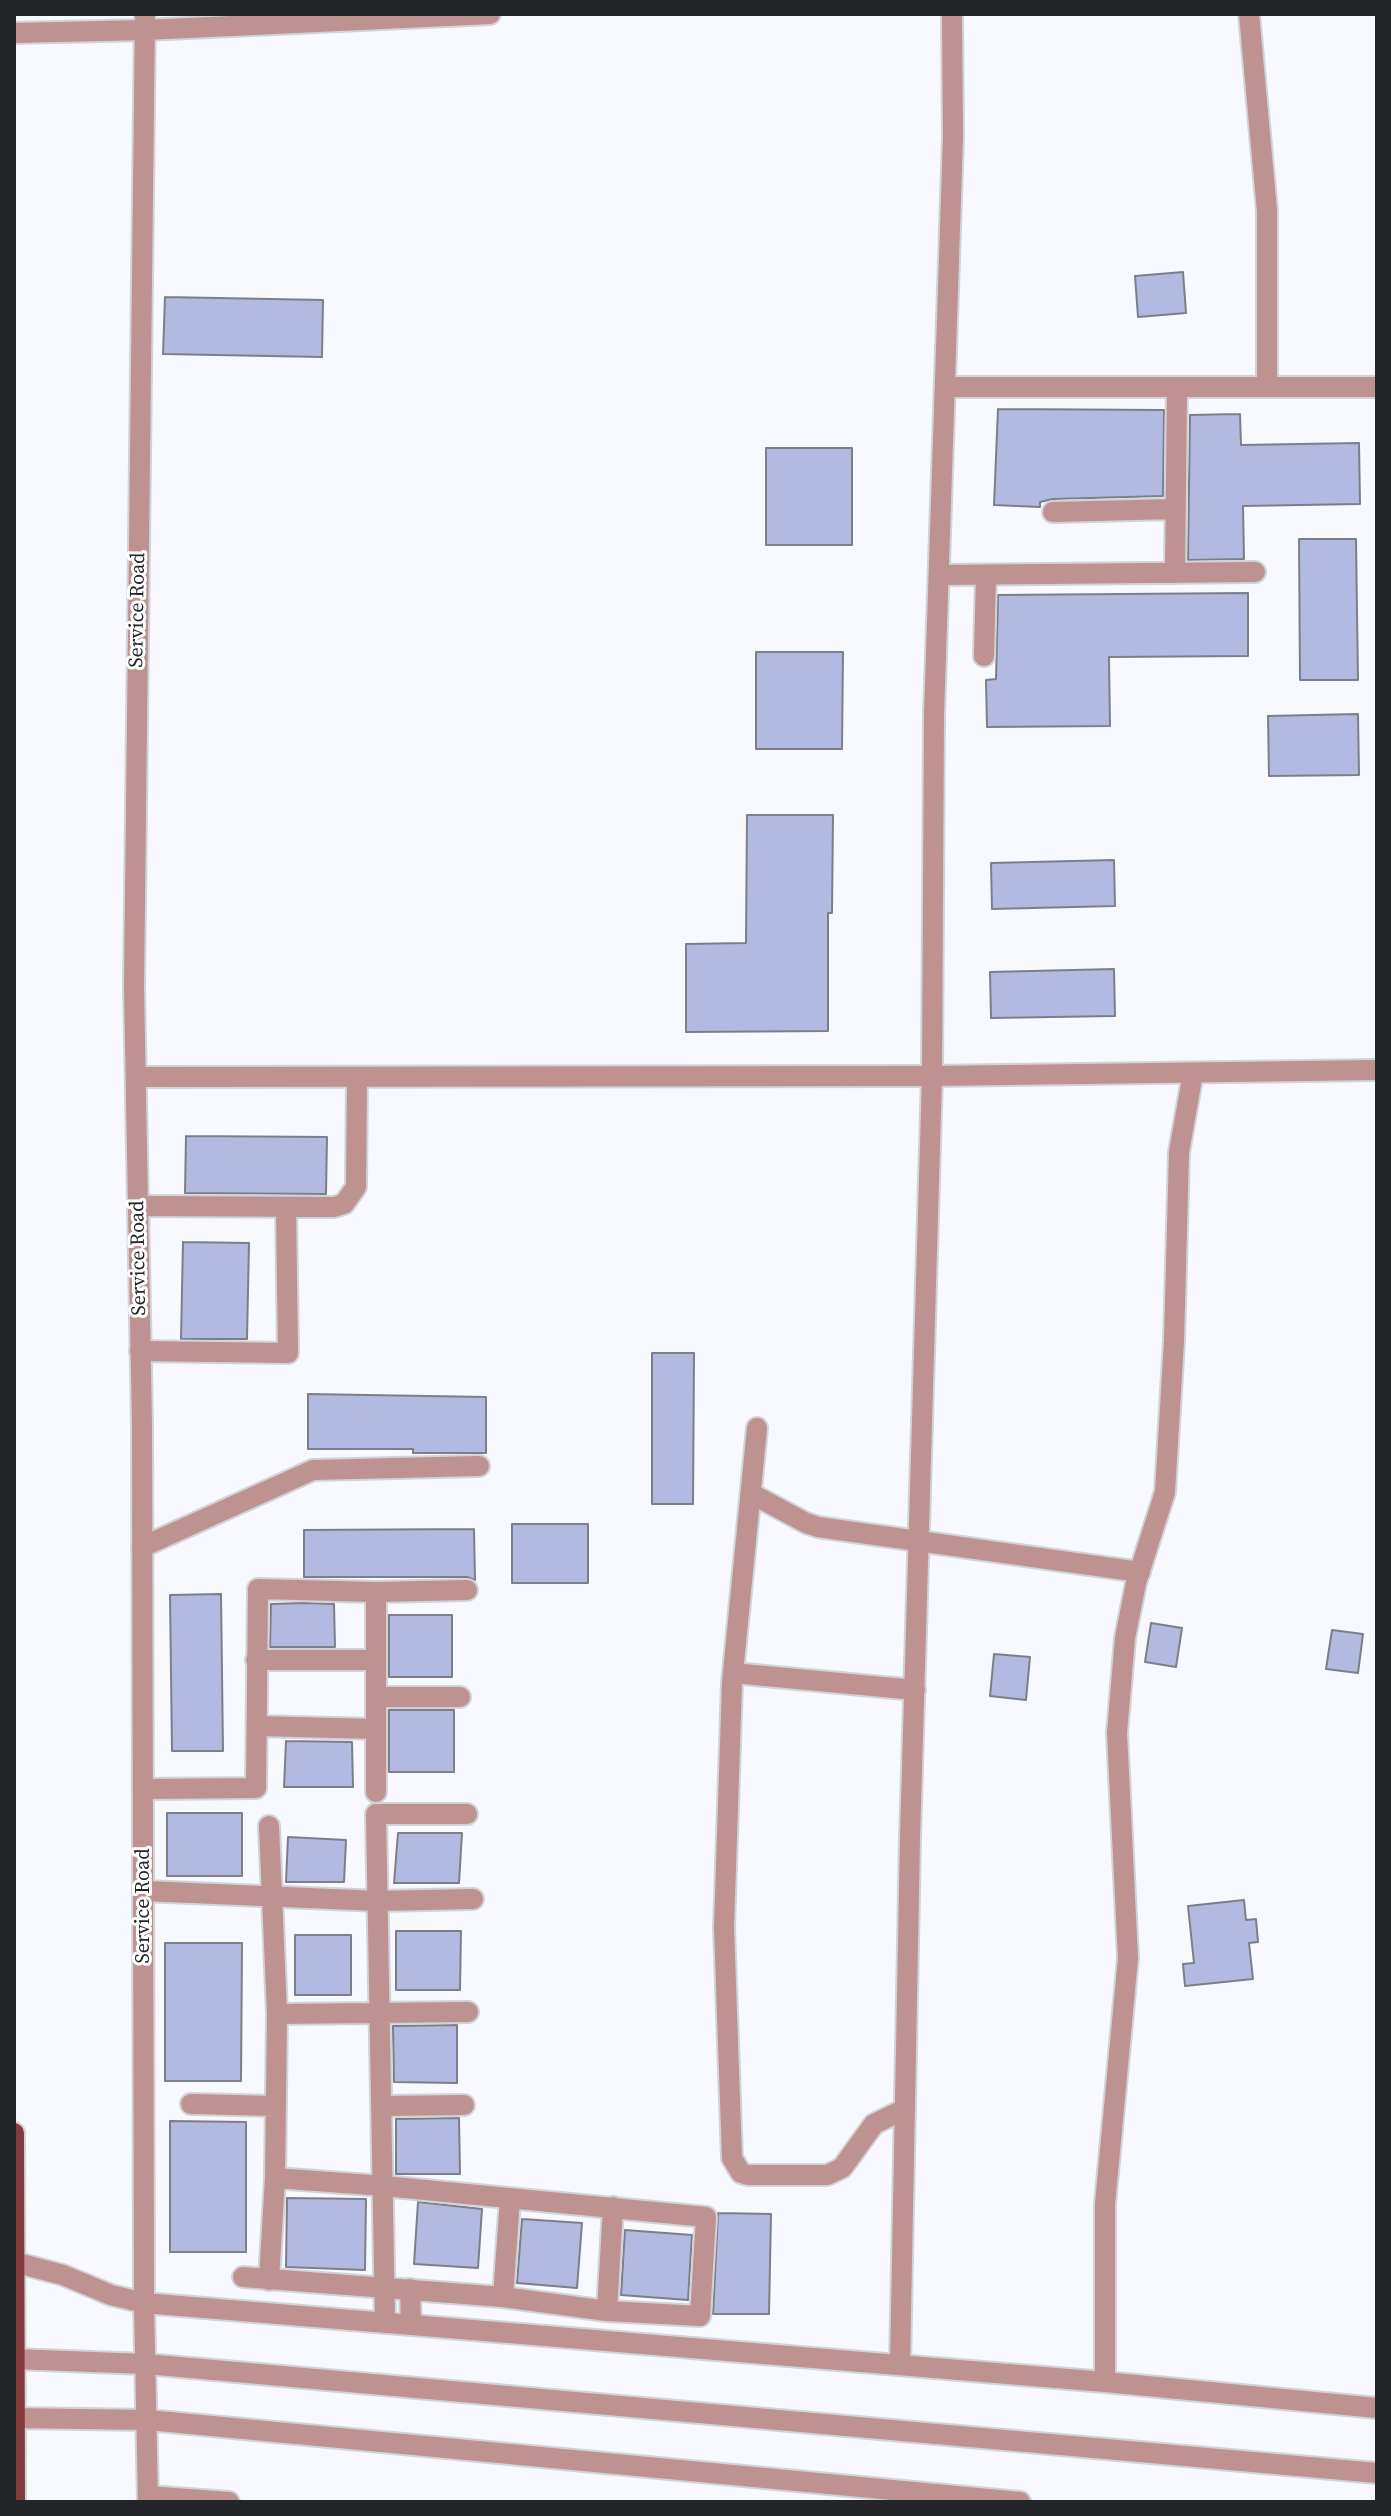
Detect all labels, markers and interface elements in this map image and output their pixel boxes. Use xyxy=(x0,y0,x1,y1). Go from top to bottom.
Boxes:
street label: Service Road xyxy=(125,552,151,668)
street label: Service Road xyxy=(126,1200,152,1316)
street label: Service Road xyxy=(132,1848,156,1964)

